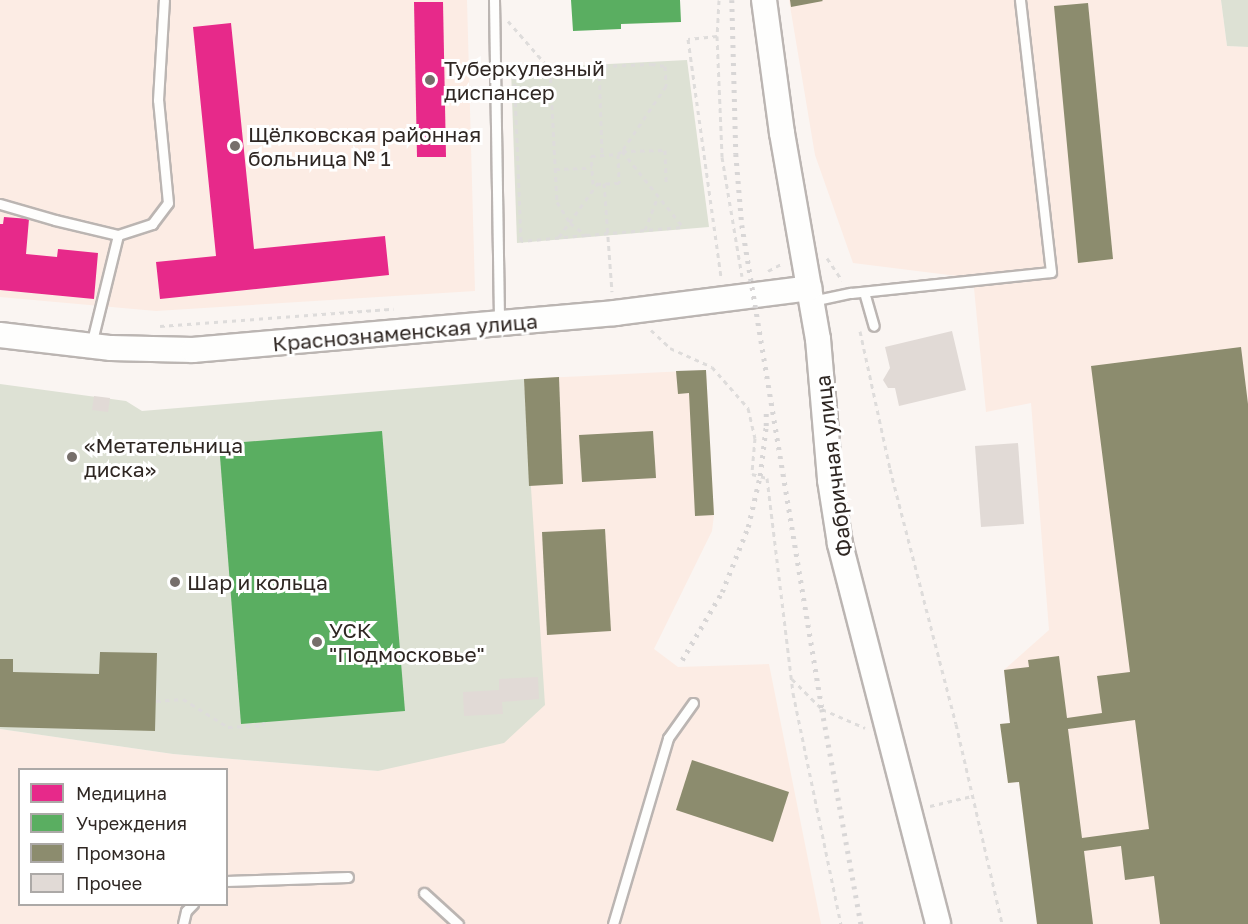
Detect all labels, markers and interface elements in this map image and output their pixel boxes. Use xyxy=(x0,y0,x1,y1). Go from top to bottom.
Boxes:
place label: Туберкулезный диспансер xyxy=(444,55,605,105)
marker: Туберкулезный диспансер xyxy=(421,71,439,89)
place label: Щёлковская районная больница № 1 xyxy=(248,121,481,171)
marker: Щёлковская районная больница № 1 xyxy=(226,137,244,155)
street label: Краснознаменская улица xyxy=(271,308,539,356)
street label: Фабричная улица xyxy=(809,374,857,558)
place label: «Метательница диска» xyxy=(84,432,243,482)
marker: «Метательница диска» xyxy=(65,450,79,464)
place label: Шар и кольца xyxy=(187,569,328,595)
marker: Шар и кольца xyxy=(168,575,182,589)
place label: УСК "Подмосковье" xyxy=(329,617,485,667)
marker: УСК "Подмосковье" xyxy=(310,635,324,649)
legend xyxy=(18,768,228,906)
text: Медицина xyxy=(76,782,167,804)
text: Учреждения xyxy=(76,812,187,834)
text: Промзона xyxy=(76,842,166,864)
text: Прочее xyxy=(76,872,142,894)

